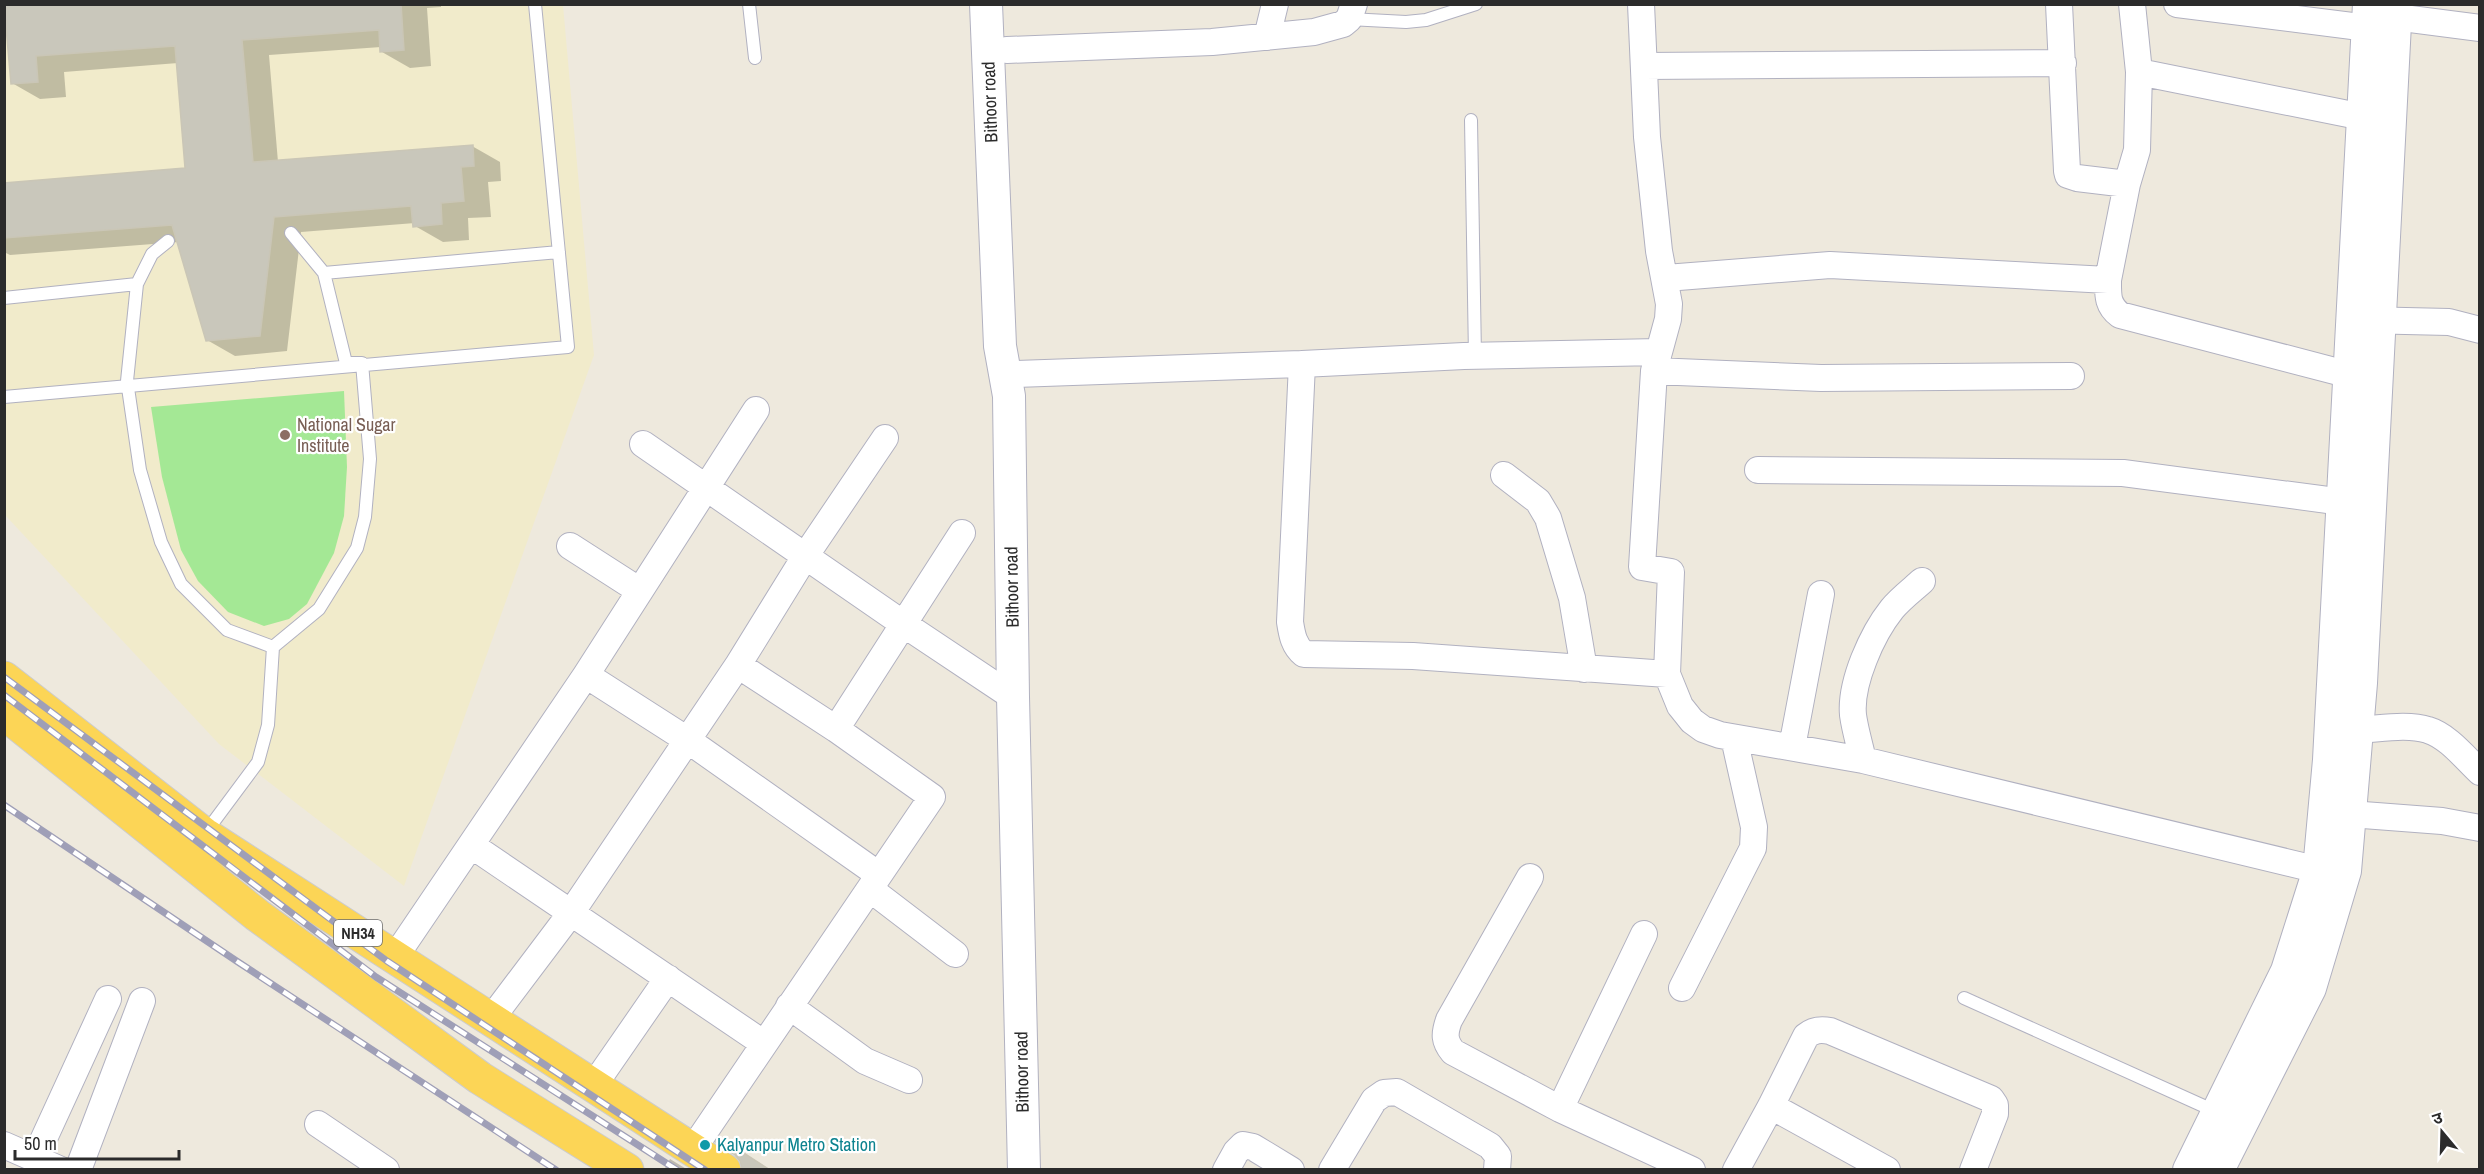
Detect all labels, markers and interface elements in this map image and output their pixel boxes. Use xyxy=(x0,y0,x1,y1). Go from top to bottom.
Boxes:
street label: Bithoor road xyxy=(976,61,1003,143)
place label: National Sugar Institute xyxy=(297,412,396,458)
marker: National Sugar Institute xyxy=(278,428,292,442)
street label: Bithoor road xyxy=(998,546,1025,628)
road number: NH34 xyxy=(334,920,382,946)
street label: Bithoor road xyxy=(1008,1031,1035,1113)
north arrow xyxy=(2412,1102,2472,1162)
text: उ xyxy=(2429,1106,2446,1130)
scale bar xyxy=(15,1123,178,1161)
text: 50 m xyxy=(24,1131,57,1156)
place label: Kalyanpur Metro Station xyxy=(717,1132,876,1157)
marker: Kalyanpur Metro Station xyxy=(698,1138,712,1152)

